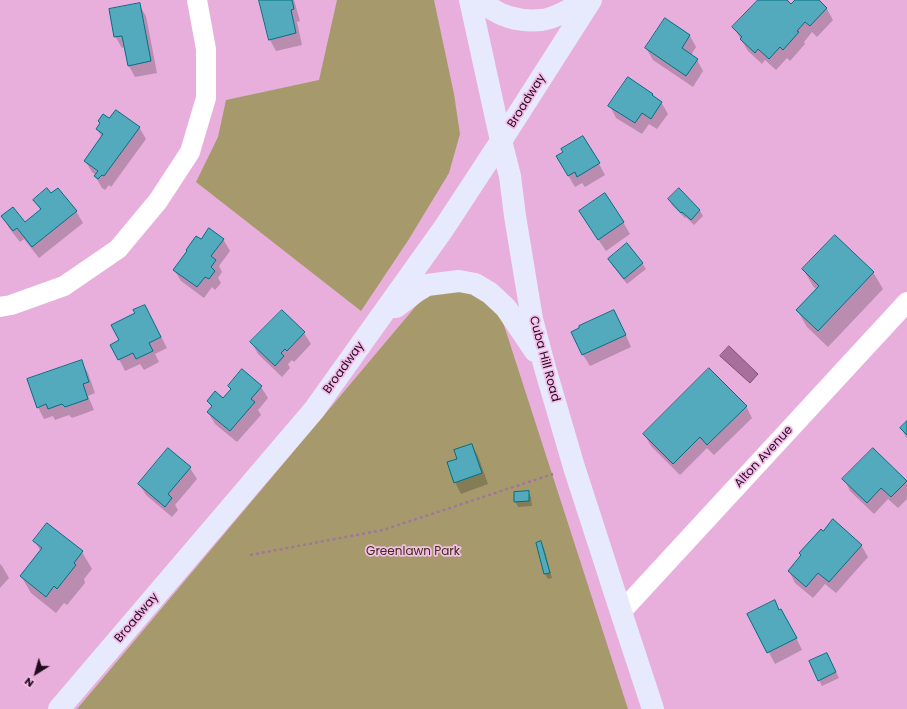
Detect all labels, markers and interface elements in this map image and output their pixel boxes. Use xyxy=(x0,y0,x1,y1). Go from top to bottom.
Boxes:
street label: Broadway xyxy=(505,72,549,130)
street label: Cuba Hill Road xyxy=(526,315,562,403)
street label: Broadway xyxy=(320,339,368,397)
street label: Alton Avenue xyxy=(732,423,796,491)
park label: Greenlawn Park xyxy=(366,545,460,559)
street label: Broadway xyxy=(112,590,162,646)
north arrow xyxy=(16,653,56,693)
text: N xyxy=(21,674,37,691)

